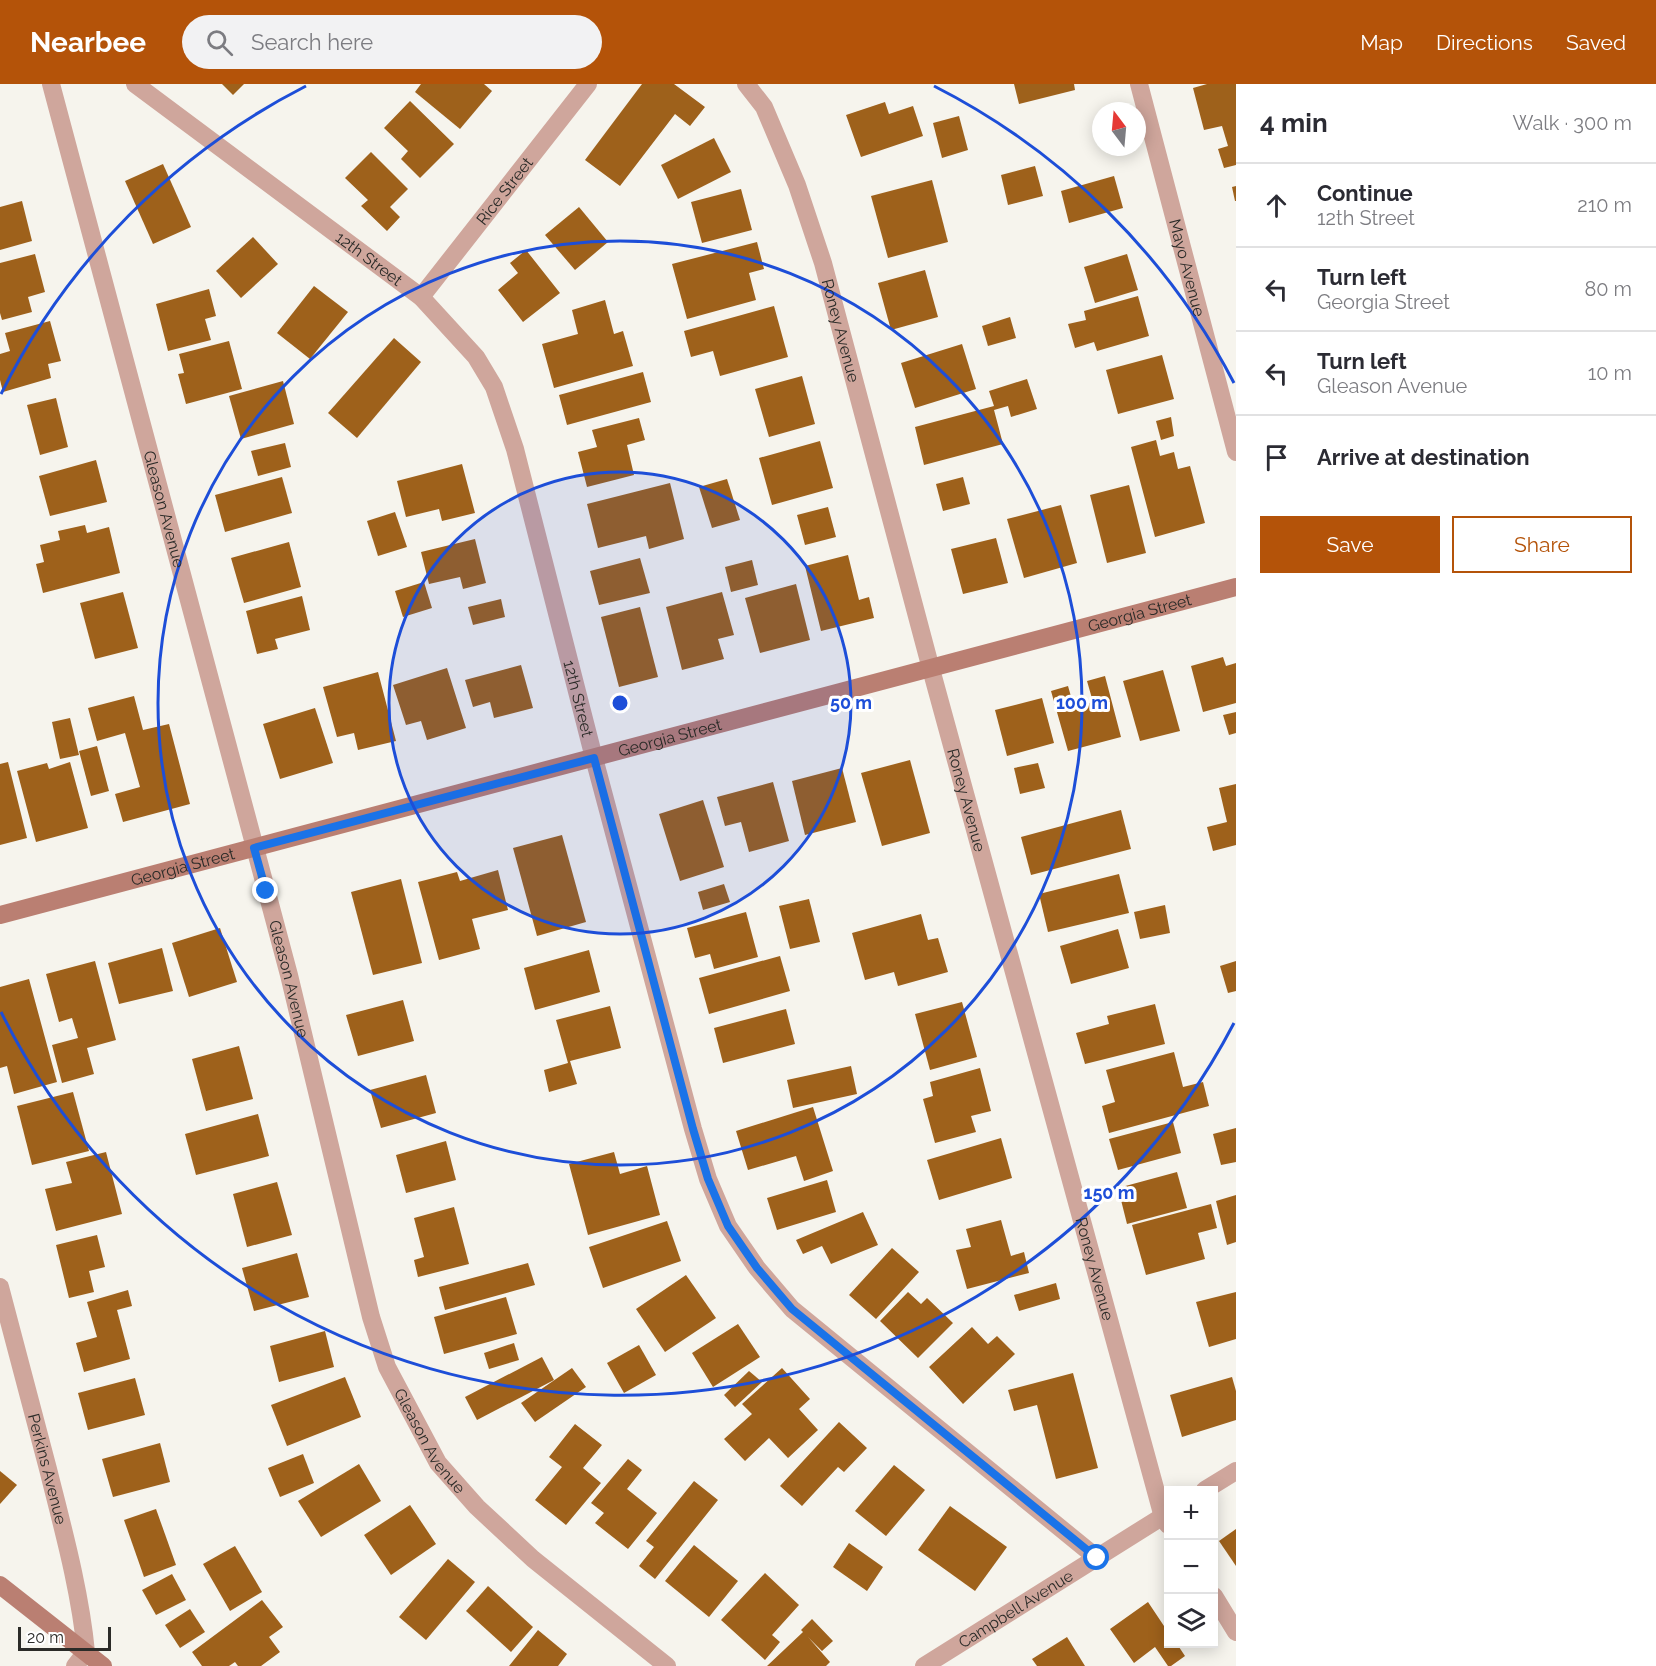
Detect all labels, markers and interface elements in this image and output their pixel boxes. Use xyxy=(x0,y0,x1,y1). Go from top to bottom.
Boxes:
search box xyxy=(182,15,602,69)
text: Nearbee xyxy=(30,26,146,59)
icon: search xyxy=(203,26,236,59)
text: Search here xyxy=(251,29,373,55)
text: Map xyxy=(1360,30,1403,55)
text: Directions xyxy=(1436,30,1533,55)
text: Saved xyxy=(1566,30,1626,55)
north arrow xyxy=(1092,102,1146,156)
text: 4 min xyxy=(1260,108,1328,138)
text: Walk · 300 m xyxy=(1513,111,1632,135)
street label: Rice Street xyxy=(472,153,537,229)
text: Continue xyxy=(1317,180,1413,206)
icon: ahead xyxy=(1260,189,1293,222)
text: 210 m xyxy=(1577,193,1632,217)
text: 12th Street xyxy=(1317,206,1415,230)
street label: Mayo Avenue xyxy=(1165,217,1209,319)
street label: 12th Street xyxy=(332,228,407,290)
text: Turn left xyxy=(1317,264,1407,290)
icon: left xyxy=(1260,273,1293,306)
street label: Roney Avenue xyxy=(818,277,863,384)
text: 80 m xyxy=(1584,277,1632,301)
text: Georgia Street xyxy=(1317,290,1450,314)
text: Turn left xyxy=(1317,348,1407,374)
icon: left xyxy=(1260,357,1293,390)
text: 10 m xyxy=(1588,361,1632,385)
text: Gleason Avenue xyxy=(1317,374,1467,398)
icon: arrive xyxy=(1260,441,1293,474)
text: Arrive at destination xyxy=(1317,444,1530,470)
street label: Gleason Avenue xyxy=(139,449,189,570)
button: Save xyxy=(1260,516,1440,573)
button: Share xyxy=(1452,516,1632,573)
street label: Georgia Street xyxy=(1086,590,1194,636)
street label: 12th Street xyxy=(559,658,597,740)
text: 50 m xyxy=(830,692,872,713)
text: 100 m xyxy=(1056,692,1108,713)
centre of rings xyxy=(610,693,630,713)
street label: Georgia Street xyxy=(616,715,724,761)
street label: Roney Avenue xyxy=(943,746,990,854)
street label: Georgia Street xyxy=(129,844,237,890)
route end xyxy=(252,877,278,903)
street label: Gleason Avenue xyxy=(265,918,313,1040)
text: 150 m xyxy=(1084,1182,1135,1203)
street label: Roney Avenue xyxy=(1071,1215,1118,1323)
street label: Gleason Avenue xyxy=(390,1385,469,1497)
street label: Perkins Avenue xyxy=(24,1411,71,1526)
map controls xyxy=(1164,1486,1218,1648)
button: + xyxy=(1164,1486,1218,1540)
button: − xyxy=(1164,1540,1218,1594)
route start xyxy=(1083,1544,1109,1570)
street label: Campbell Avenue xyxy=(955,1566,1077,1652)
button: layers xyxy=(1164,1594,1218,1648)
scale bar xyxy=(18,1624,111,1652)
text: 20 m xyxy=(27,1628,64,1647)

